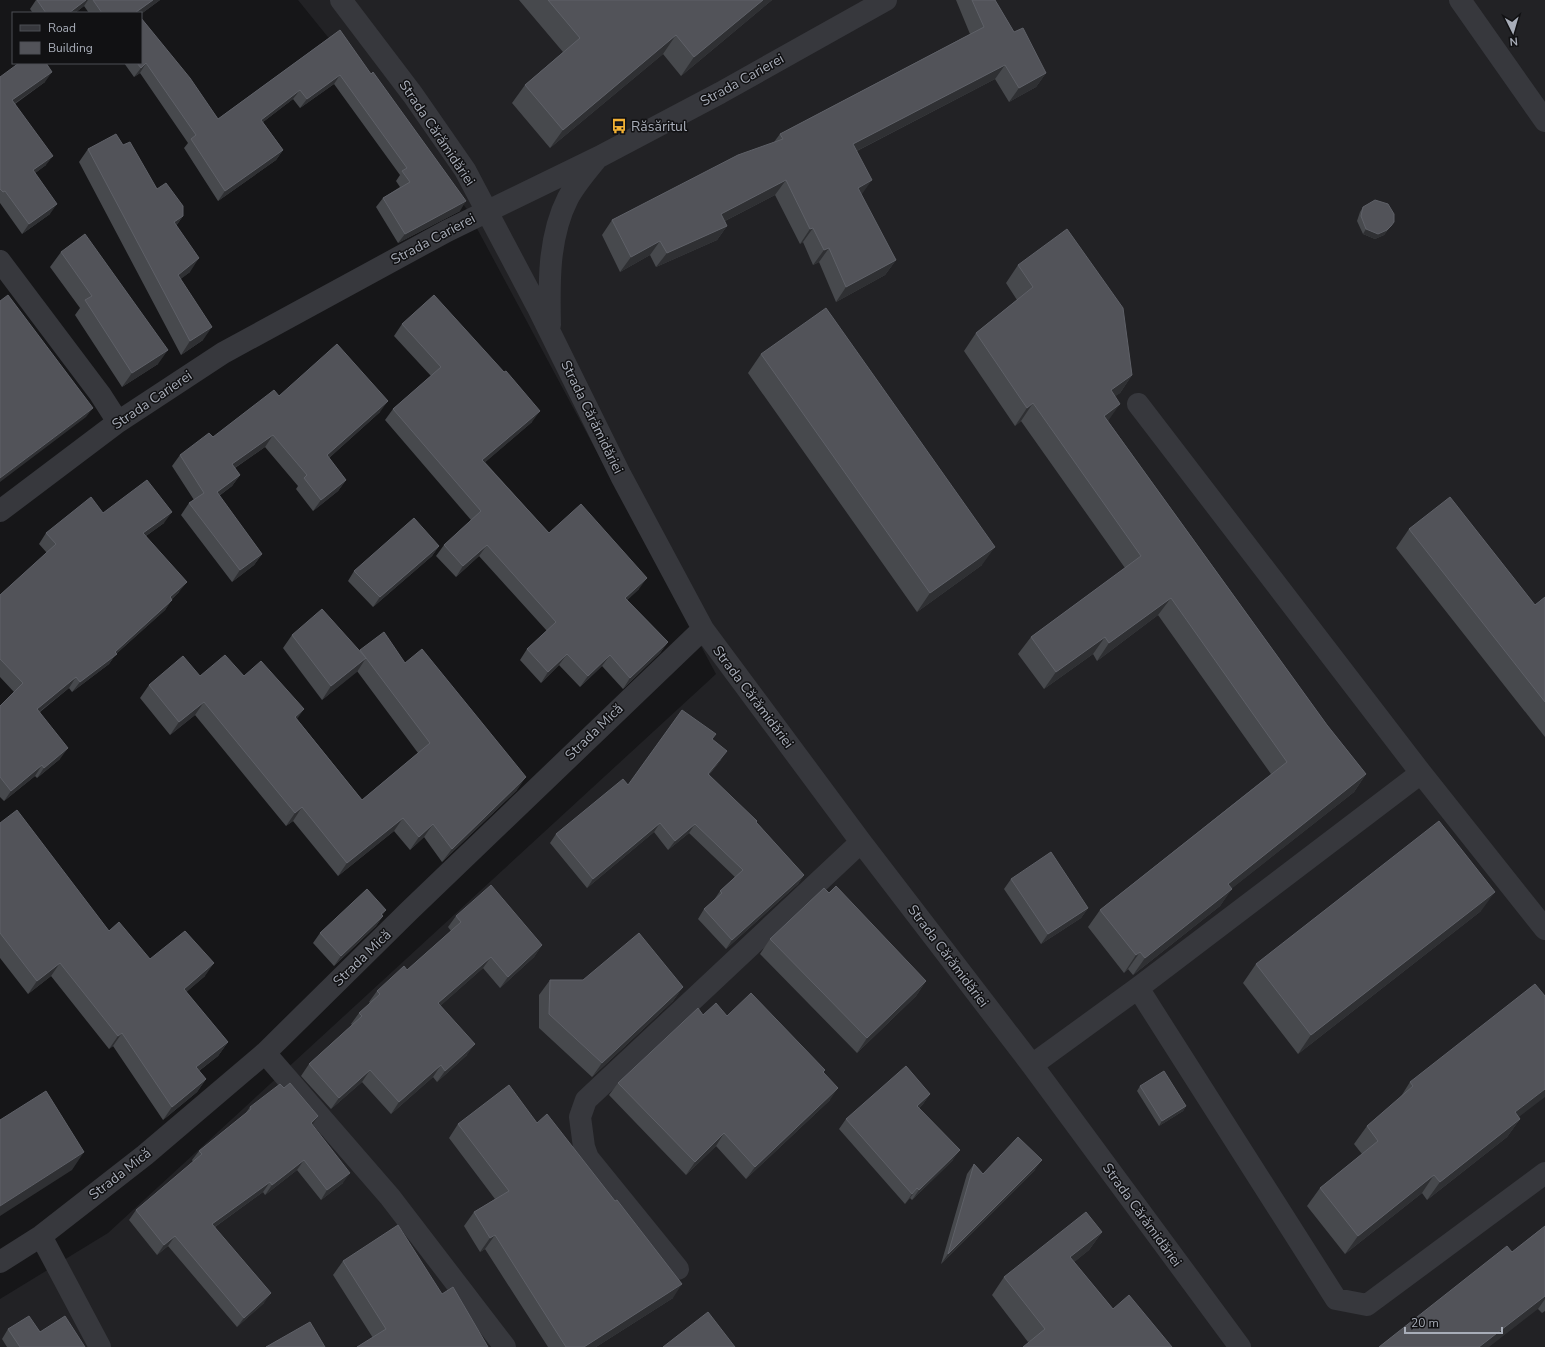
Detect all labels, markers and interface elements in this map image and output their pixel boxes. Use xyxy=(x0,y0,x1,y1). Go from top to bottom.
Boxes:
legend xyxy=(12,12,142,64)
north arrow xyxy=(1493,12,1533,52)
text: Road xyxy=(48,20,76,36)
text: N xyxy=(1509,34,1519,49)
text: Building xyxy=(48,40,93,56)
street label: Strada Carierei xyxy=(697,49,787,111)
street label: Strada Cărămidăriei xyxy=(395,76,479,190)
bus stop icon: Răsăritul xyxy=(610,117,628,135)
place label: Răsăritul xyxy=(631,117,688,136)
street label: Strada Carierei xyxy=(387,209,479,269)
street label: Strada Cărămidăriei xyxy=(556,357,628,477)
street label: Strada Carierei xyxy=(108,366,196,434)
street label: Strada Cărămidăriei xyxy=(708,642,798,752)
street label: Strada Mică xyxy=(561,699,627,765)
street label: Strada Cărămidăriei xyxy=(903,901,993,1011)
street label: Strada Mică xyxy=(329,925,395,991)
street label: Strada Mică xyxy=(85,1144,155,1204)
street label: Strada Cărămidăriei xyxy=(1098,1159,1186,1271)
scale bar xyxy=(1405,1309,1502,1335)
text: 20 m xyxy=(1411,1315,1439,1331)

